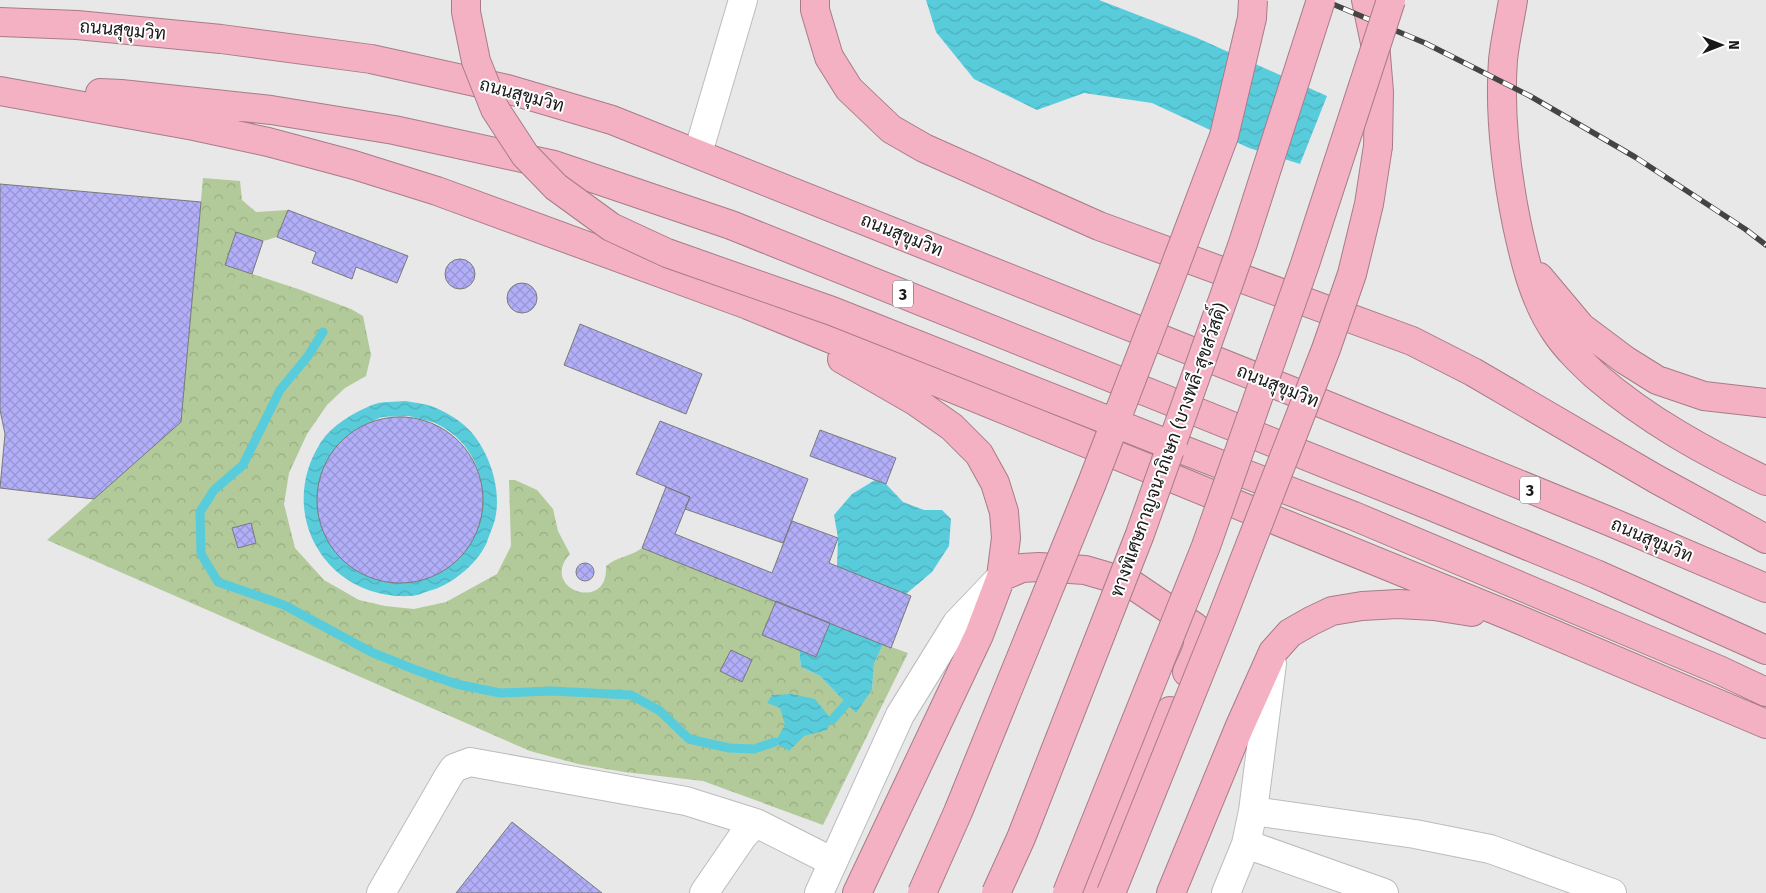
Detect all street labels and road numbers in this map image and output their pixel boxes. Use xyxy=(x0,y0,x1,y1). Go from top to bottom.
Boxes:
street label: ถนนสุขุมวิท xyxy=(79,15,167,46)
street label: ถนนสุขุมวิท xyxy=(477,73,567,118)
street label: ถนนสุขุมวิท xyxy=(857,209,946,262)
road number: 3 xyxy=(893,280,913,308)
street label: ทางพิเศษกาญจนาภิเษก (บางพลี-สุขสวัสดิ์) xyxy=(1101,298,1234,600)
street label: ถนนสุขุมวิท xyxy=(1233,360,1322,413)
road number: 3 xyxy=(1520,476,1540,504)
street label: ถนนสุขุมวิท xyxy=(1607,513,1696,568)

